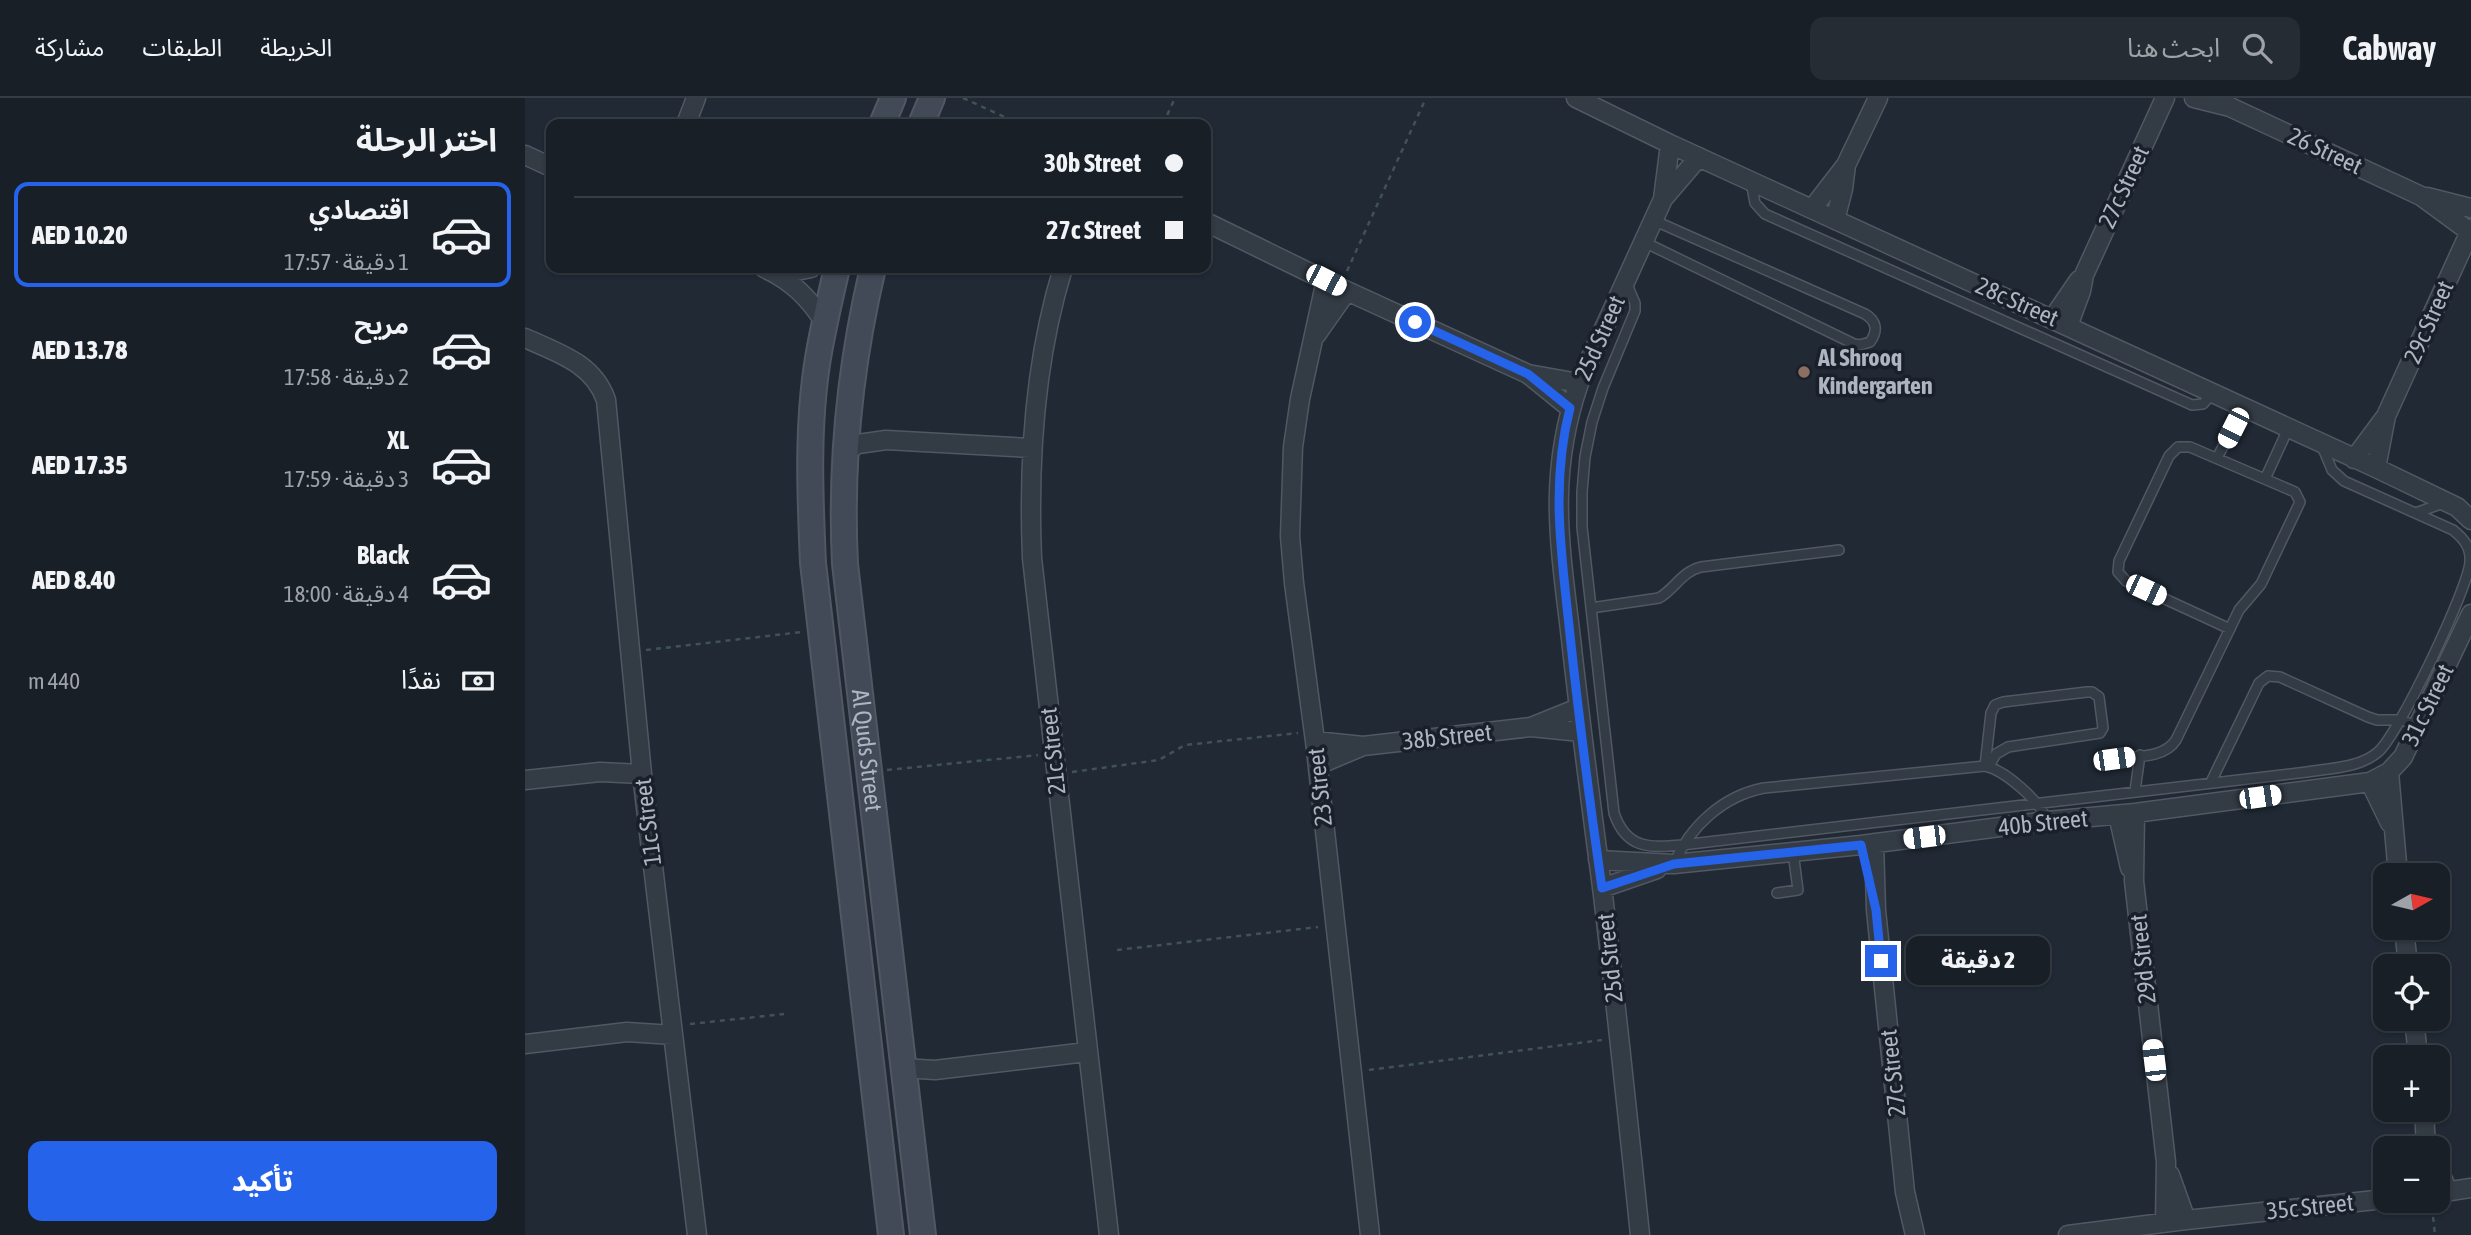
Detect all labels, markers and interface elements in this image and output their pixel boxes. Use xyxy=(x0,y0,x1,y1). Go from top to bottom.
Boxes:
search box xyxy=(1810,17,2300,80)
icon: search xyxy=(2238,29,2276,67)
text: Cabway xyxy=(2342,29,2436,67)
text: ابحث هنا xyxy=(2127,33,2220,63)
text: مشاركة xyxy=(35,34,104,61)
text: الطبقات xyxy=(142,34,222,61)
text: الخريطة xyxy=(260,34,332,61)
text: اختر الرحلة xyxy=(356,121,497,158)
street label: 26 Street xyxy=(2284,122,2367,179)
street label: 27c Street xyxy=(2093,141,2154,232)
text: 30b Street xyxy=(1044,148,1141,178)
text: اقتصادي xyxy=(309,195,409,225)
icon: car xyxy=(430,203,493,266)
text: 27c Street xyxy=(1046,215,1141,245)
text: AED 10.20 xyxy=(32,220,127,250)
text: 1 دقيقة · 17:57 xyxy=(284,249,409,275)
car xyxy=(1303,261,1350,299)
street label: 28c Street xyxy=(1972,271,2063,332)
street label: 29c Street xyxy=(2398,276,2459,367)
street label: 25d Street xyxy=(1569,291,1630,384)
route start xyxy=(1399,306,1431,338)
text: مريح xyxy=(354,310,409,340)
icon: car xyxy=(430,318,493,381)
text: AED 13.78 xyxy=(32,335,127,365)
place label: Al Shrooq Kindergarten xyxy=(1817,344,1933,399)
text: 2 دقيقة · 17:58 xyxy=(284,364,409,390)
marker: Al Shrooq Kindergarten xyxy=(1796,364,1812,380)
car xyxy=(2215,405,2252,451)
text: XL xyxy=(387,425,409,455)
icon: car xyxy=(430,433,493,496)
text: AED 17.35 xyxy=(32,450,127,480)
text: 3 دقيقة · 17:59 xyxy=(284,466,409,492)
text: Black xyxy=(357,540,409,570)
icon: car xyxy=(430,548,493,611)
text: AED 8.40 xyxy=(32,565,115,595)
car xyxy=(2123,572,2170,608)
text: 4 دقيقة · 18:00 xyxy=(284,581,409,607)
street label: 31c Street xyxy=(2396,660,2459,750)
icon: cash xyxy=(459,662,497,700)
text: نقدًا xyxy=(401,665,441,695)
text: 440 m xyxy=(28,668,80,694)
street label: Al Quds Street xyxy=(847,688,888,813)
street label: 21c Street xyxy=(1035,706,1070,796)
street label: 38b Street xyxy=(1401,718,1493,755)
car xyxy=(2092,746,2137,772)
street label: 23 Street xyxy=(1302,747,1337,828)
street label: 11c Street xyxy=(629,777,666,867)
car xyxy=(2238,784,2283,810)
street label: 40b Street xyxy=(1997,804,2089,841)
car xyxy=(1902,824,1947,850)
north arrow xyxy=(2373,863,2450,940)
map controls xyxy=(2373,863,2450,1213)
street label: 25d Street xyxy=(1591,912,1628,1004)
street label: 29d Street xyxy=(2124,913,2161,1005)
callout: 2 دقيقة xyxy=(1905,936,2049,986)
route end xyxy=(1865,945,1897,977)
text: 2 دقيقة xyxy=(1941,947,2015,973)
button: locate xyxy=(2373,954,2450,1031)
street label: 27c Street xyxy=(1875,1028,1910,1118)
car xyxy=(2142,1038,2167,1082)
button: + xyxy=(2373,1045,2450,1122)
button: − xyxy=(2373,1136,2450,1213)
button: تأكيد xyxy=(28,1141,497,1221)
street label: 35c Street xyxy=(2265,1189,2355,1224)

